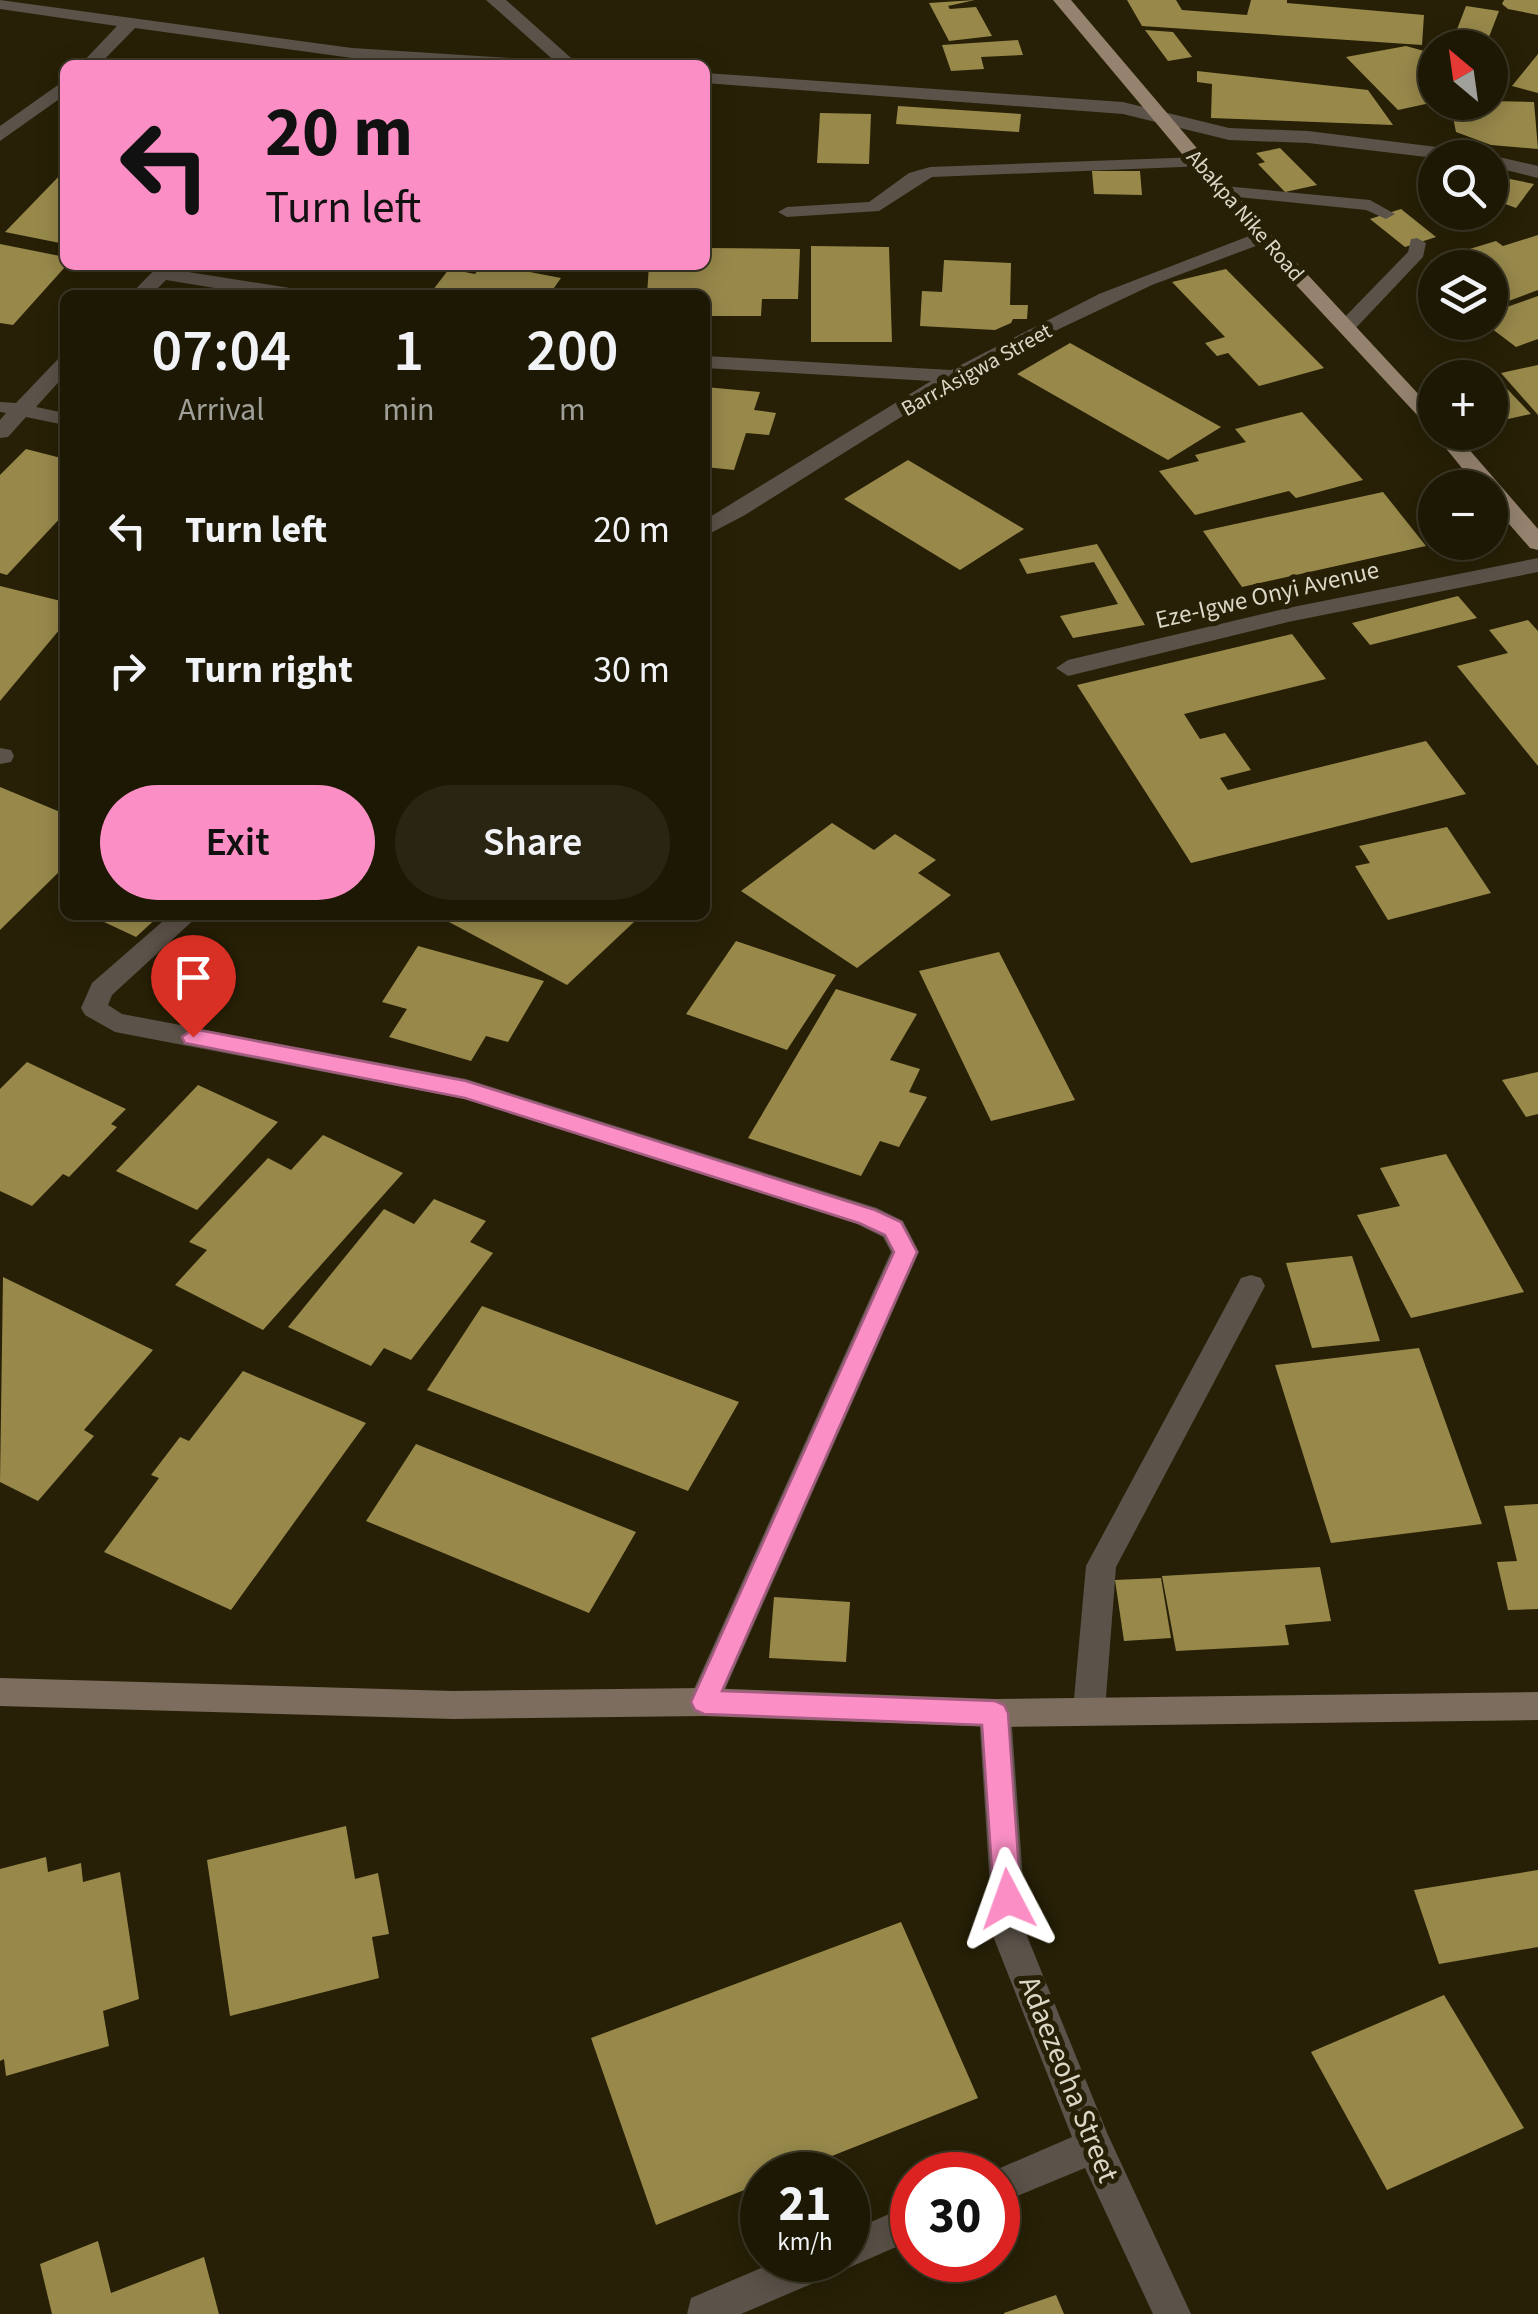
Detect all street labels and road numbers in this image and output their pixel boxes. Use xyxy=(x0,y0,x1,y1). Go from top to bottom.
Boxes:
street label: Abakpa Nike Road xyxy=(1179,143,1312,289)
street label: Barr.Asigwa Street xyxy=(895,315,1058,425)
street label: Eze-Igwe Onyi Avenue xyxy=(1152,552,1383,638)
street label: Adaezeoha Street xyxy=(1008,1970,1130,2189)

